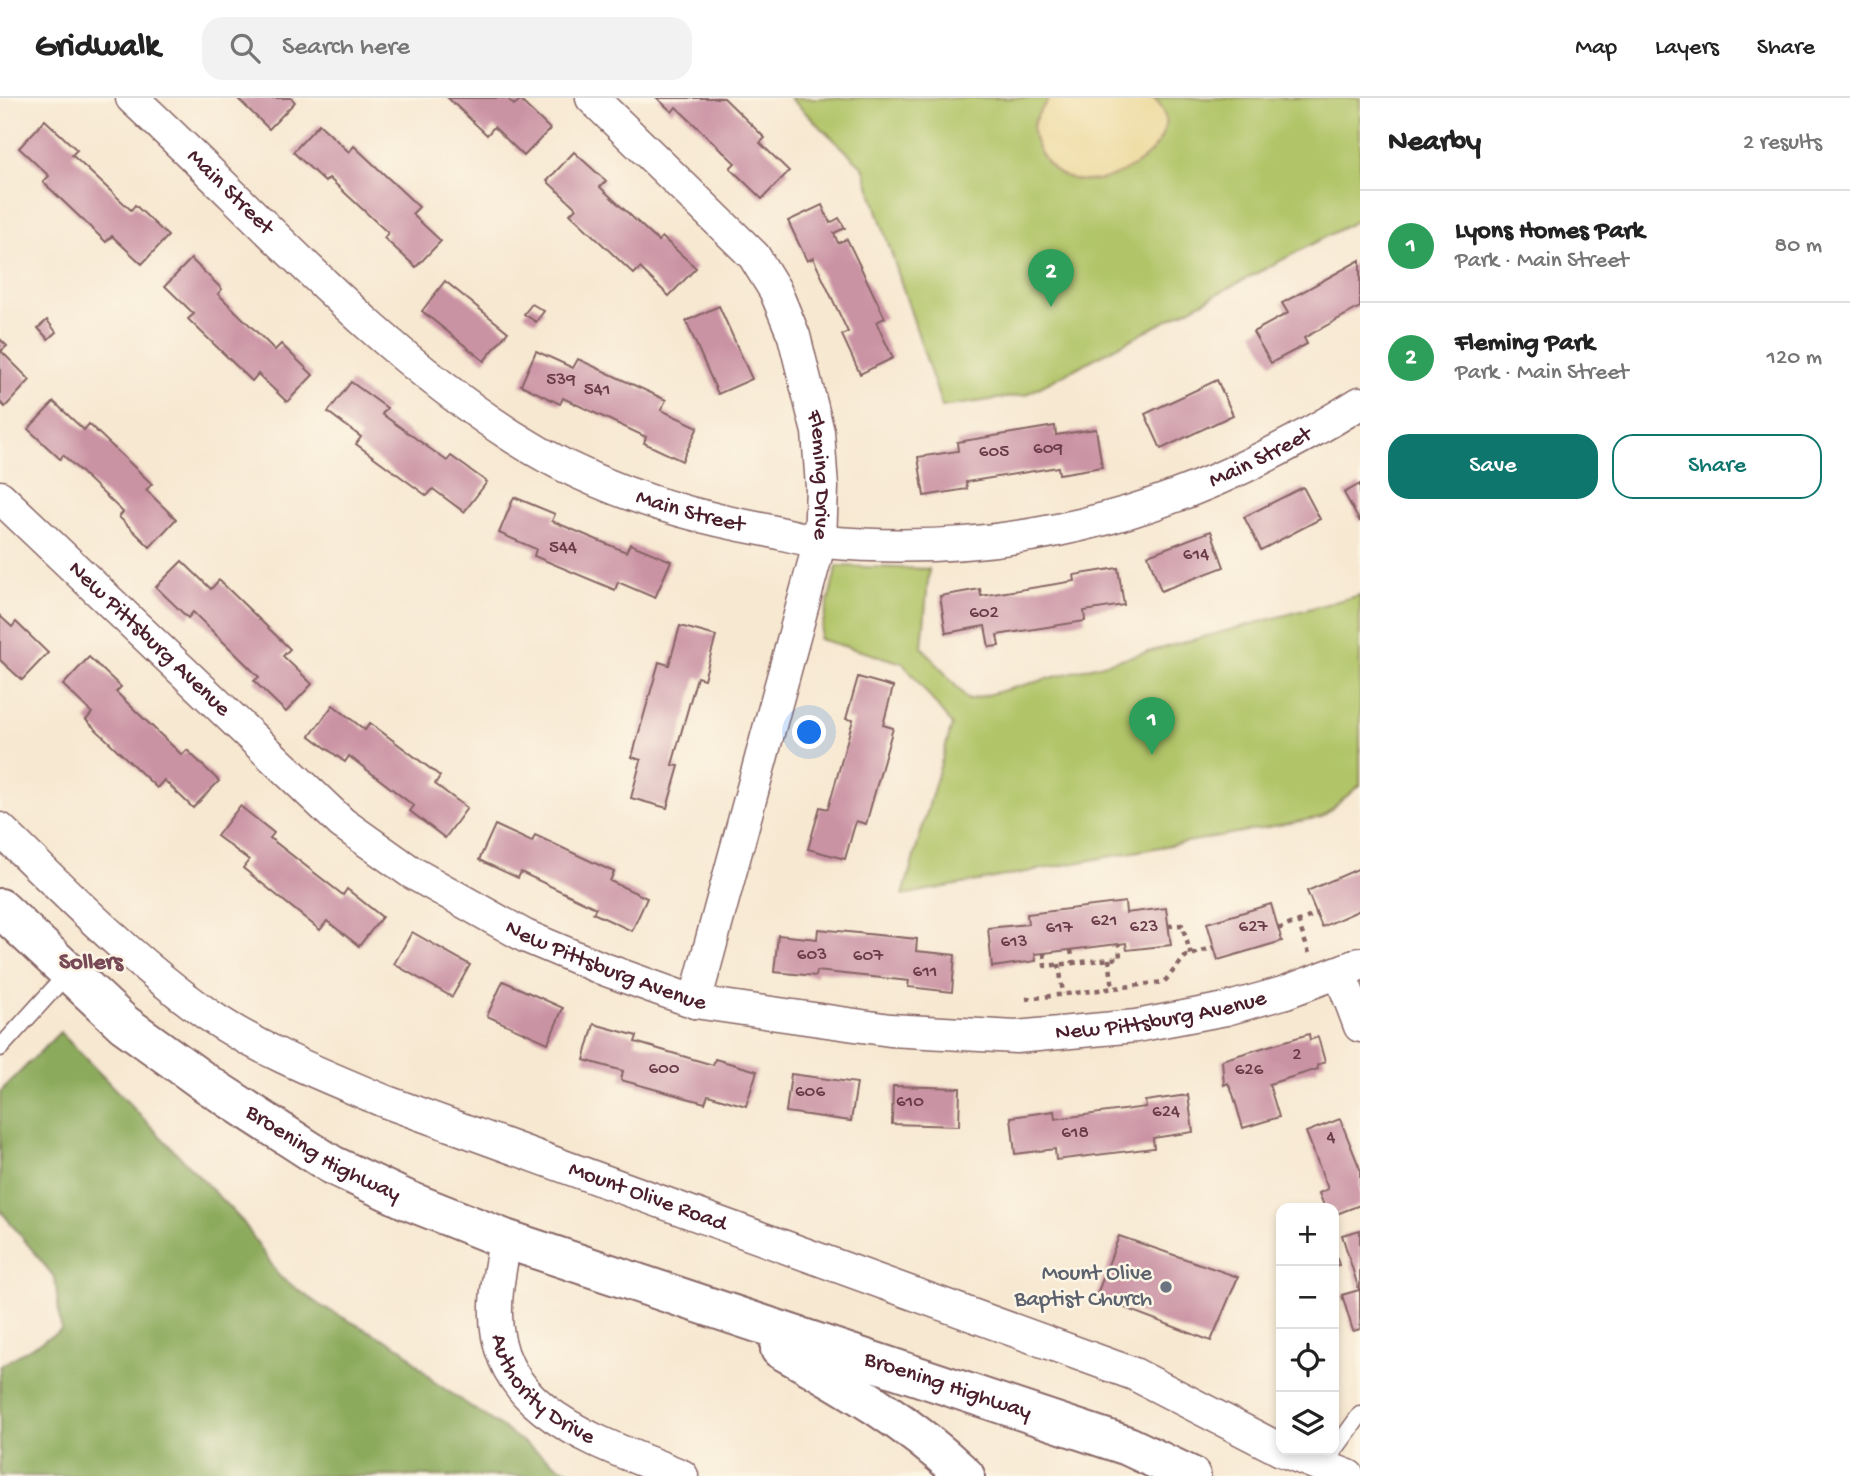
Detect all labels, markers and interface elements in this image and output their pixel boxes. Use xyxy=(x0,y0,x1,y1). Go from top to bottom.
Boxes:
search box xyxy=(202,17,692,80)
text: Gridwalk xyxy=(35,29,160,67)
icon: search xyxy=(226,29,264,67)
text: Search here xyxy=(282,33,410,64)
text: Map xyxy=(1575,34,1617,63)
text: Layers xyxy=(1655,34,1719,63)
text: Share xyxy=(1757,34,1815,63)
text: Nearby xyxy=(1388,126,1481,161)
text: 2 results xyxy=(1743,130,1822,157)
street label: Main Street xyxy=(181,144,280,242)
text: Lyons Homes Park xyxy=(1455,217,1644,248)
text: 1 xyxy=(1406,233,1416,260)
text: 80 m xyxy=(1775,233,1822,260)
text: Park · Main Street xyxy=(1455,248,1628,275)
pin: 2 xyxy=(1028,249,1074,307)
text: Fleming Park xyxy=(1455,329,1594,360)
text: 2 xyxy=(1405,345,1417,372)
text: 120 m xyxy=(1767,345,1822,372)
text: Park · Main Street xyxy=(1455,360,1628,387)
house number: 539 xyxy=(546,369,576,392)
house number: 541 xyxy=(584,379,610,402)
street label: Fleming Drive xyxy=(799,407,836,541)
street label: Main Street xyxy=(1205,420,1318,495)
button: Save xyxy=(1388,434,1598,499)
button: Share xyxy=(1612,434,1822,499)
house number: 609 xyxy=(1033,438,1063,461)
house number: 605 xyxy=(979,441,1009,464)
street label: Main Street xyxy=(632,484,748,539)
house number: 544 xyxy=(549,537,577,560)
house number: 614 xyxy=(1183,544,1209,567)
street label: New Pittsburg Avenue xyxy=(62,556,237,724)
house number: 602 xyxy=(969,602,999,625)
pin: 1 xyxy=(1129,697,1175,755)
your location xyxy=(792,715,826,749)
house number: 621 xyxy=(1091,910,1117,933)
street label: New Pittsburg Avenue xyxy=(500,914,709,1017)
house number: 623 xyxy=(1130,916,1159,939)
house number: 627 xyxy=(1239,916,1269,939)
house number: 617 xyxy=(1045,917,1074,940)
house number: 613 xyxy=(1000,931,1028,954)
house number: 603 xyxy=(797,944,827,967)
house number: 607 xyxy=(853,945,884,968)
district label: Sollers xyxy=(59,949,124,978)
house number: 611 xyxy=(913,961,937,984)
street label: New Pittsburg Avenue xyxy=(1054,985,1271,1047)
house number: 2 xyxy=(1292,1044,1302,1067)
house number: 600 xyxy=(648,1058,680,1081)
house number: 626 xyxy=(1235,1059,1264,1082)
house number: 606 xyxy=(795,1081,825,1104)
house number: 610 xyxy=(896,1091,924,1114)
street label: Broening Highway xyxy=(239,1098,405,1209)
house number: 624 xyxy=(1152,1101,1180,1124)
house number: 618 xyxy=(1061,1122,1089,1145)
house number: 4 xyxy=(1327,1127,1336,1150)
street label: Mount Olive Road xyxy=(565,1156,732,1239)
map controls xyxy=(1276,1203,1339,1455)
button: + xyxy=(1276,1203,1339,1266)
place label: Mount Olive Baptist Church xyxy=(1014,1261,1153,1314)
button: − xyxy=(1276,1266,1339,1329)
marker: Mount Olive Baptist Church xyxy=(1158,1279,1174,1295)
button: locate xyxy=(1276,1329,1339,1392)
street label: Authority Drive xyxy=(484,1332,600,1452)
street label: Broening Highway xyxy=(860,1345,1035,1426)
button: layers xyxy=(1276,1392,1339,1455)

